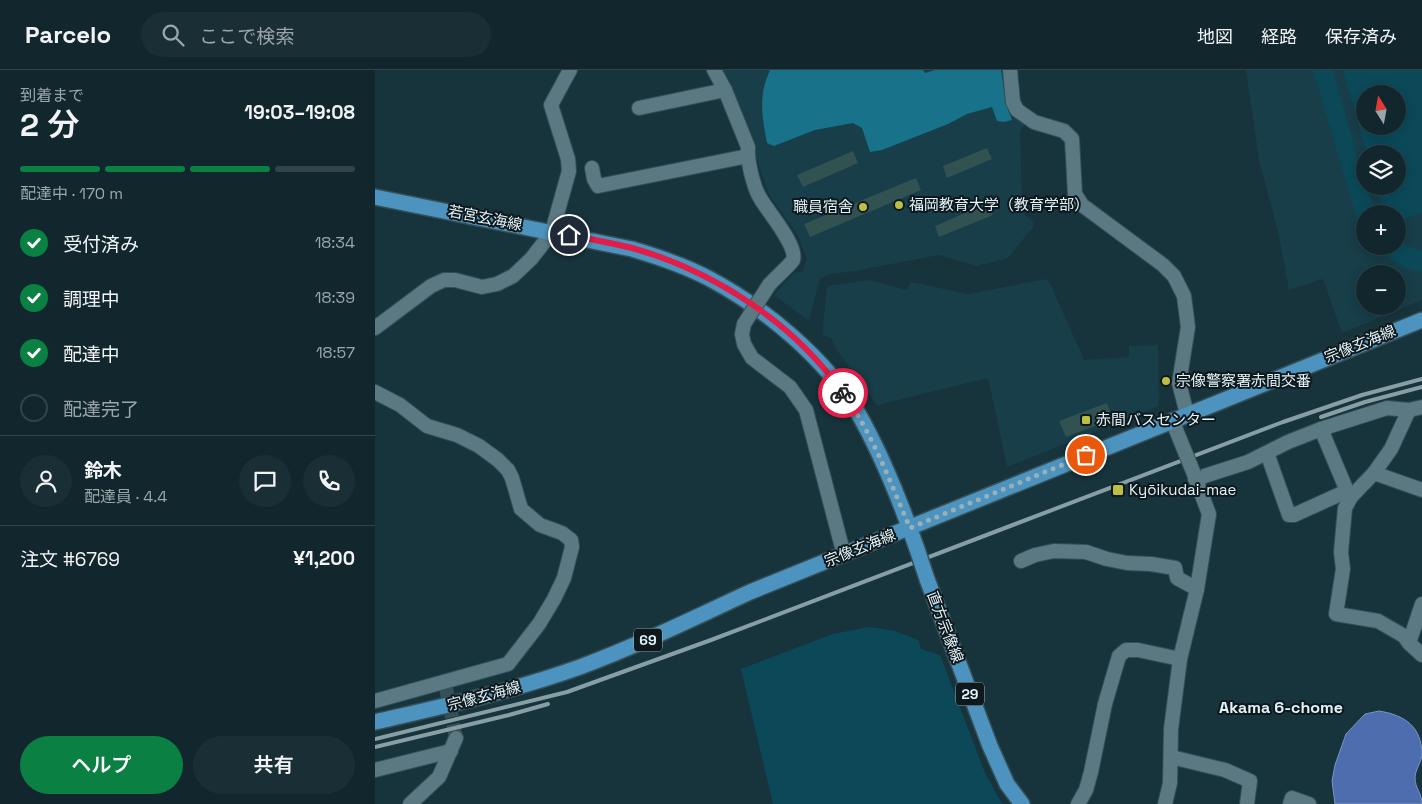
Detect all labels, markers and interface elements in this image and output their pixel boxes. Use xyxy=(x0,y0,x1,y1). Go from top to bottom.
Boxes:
search box xyxy=(141,12,491,57)
text: Parcelo xyxy=(25,19,111,50)
icon: search xyxy=(159,21,187,49)
text: ここで検索 xyxy=(199,24,294,49)
text: 地図 xyxy=(1197,25,1233,48)
text: 経路 xyxy=(1261,25,1297,48)
text: 保存済み xyxy=(1325,25,1397,48)
text: 到着まで xyxy=(20,85,84,106)
north arrow xyxy=(1356,85,1406,135)
map controls xyxy=(1356,85,1406,315)
text: 19:03–19:08 xyxy=(244,100,355,125)
text: 2 分 xyxy=(20,105,79,145)
button: layers xyxy=(1356,145,1406,195)
text: 配達中 · 170 m xyxy=(20,183,123,204)
place label: 福岡教育大学（教育学部） xyxy=(909,195,1089,214)
place label: 職員宿舎 xyxy=(793,197,853,216)
marker: 福岡教育大学（教育学部） xyxy=(893,199,905,211)
street label: 若宮玄海線 xyxy=(446,201,524,234)
marker: 職員宿舎 xyxy=(857,201,869,213)
button: + xyxy=(1356,205,1406,255)
pin xyxy=(548,214,590,256)
icon: home xyxy=(555,221,583,249)
icon: check xyxy=(20,229,48,257)
text: 受付済み xyxy=(63,232,139,257)
text: 18:34 xyxy=(315,232,355,253)
button: − xyxy=(1356,265,1406,315)
icon: check xyxy=(20,284,48,312)
text: 調理中 xyxy=(63,287,120,312)
text: 18:39 xyxy=(315,287,355,308)
street label: 宗像玄海線 xyxy=(1321,321,1398,366)
icon: check xyxy=(20,339,48,367)
text: 配達中 xyxy=(63,342,120,367)
text: 18:57 xyxy=(316,342,355,363)
courier xyxy=(818,368,868,418)
place label: 宗像警察署赤間交番 xyxy=(1176,371,1311,390)
marker: 宗像警察署赤間交番 xyxy=(1160,375,1172,387)
icon: bike xyxy=(829,379,857,407)
text: 配達完了 xyxy=(63,397,139,422)
place label: 赤間バスセンター xyxy=(1096,410,1216,429)
marker: 赤間バスセンター xyxy=(1080,414,1092,426)
pin xyxy=(1065,434,1107,476)
icon: bag xyxy=(1072,441,1100,469)
button: person xyxy=(20,455,72,507)
button: chat xyxy=(239,455,291,507)
button: phone xyxy=(303,455,355,507)
text: 鈴木 xyxy=(84,458,122,483)
place label: Kyōikudai-mae xyxy=(1129,480,1236,499)
marker: Kyōikudai-mae xyxy=(1111,483,1125,497)
text: 配達員 · 4.4 xyxy=(84,486,167,507)
street label: 宗像玄海線 xyxy=(821,525,898,570)
text: ¥1,200 xyxy=(293,546,355,571)
text: 注文 #6769 xyxy=(20,547,120,572)
street label: 直方宗像線 xyxy=(923,588,968,665)
road number: 69 xyxy=(634,628,662,652)
street label: 宗像玄海線 xyxy=(445,677,523,714)
road number: 29 xyxy=(956,682,984,706)
district label: Akama 6-chome xyxy=(1219,697,1343,718)
button: ヘルプ xyxy=(20,736,183,794)
button: 共有 xyxy=(193,736,355,794)

